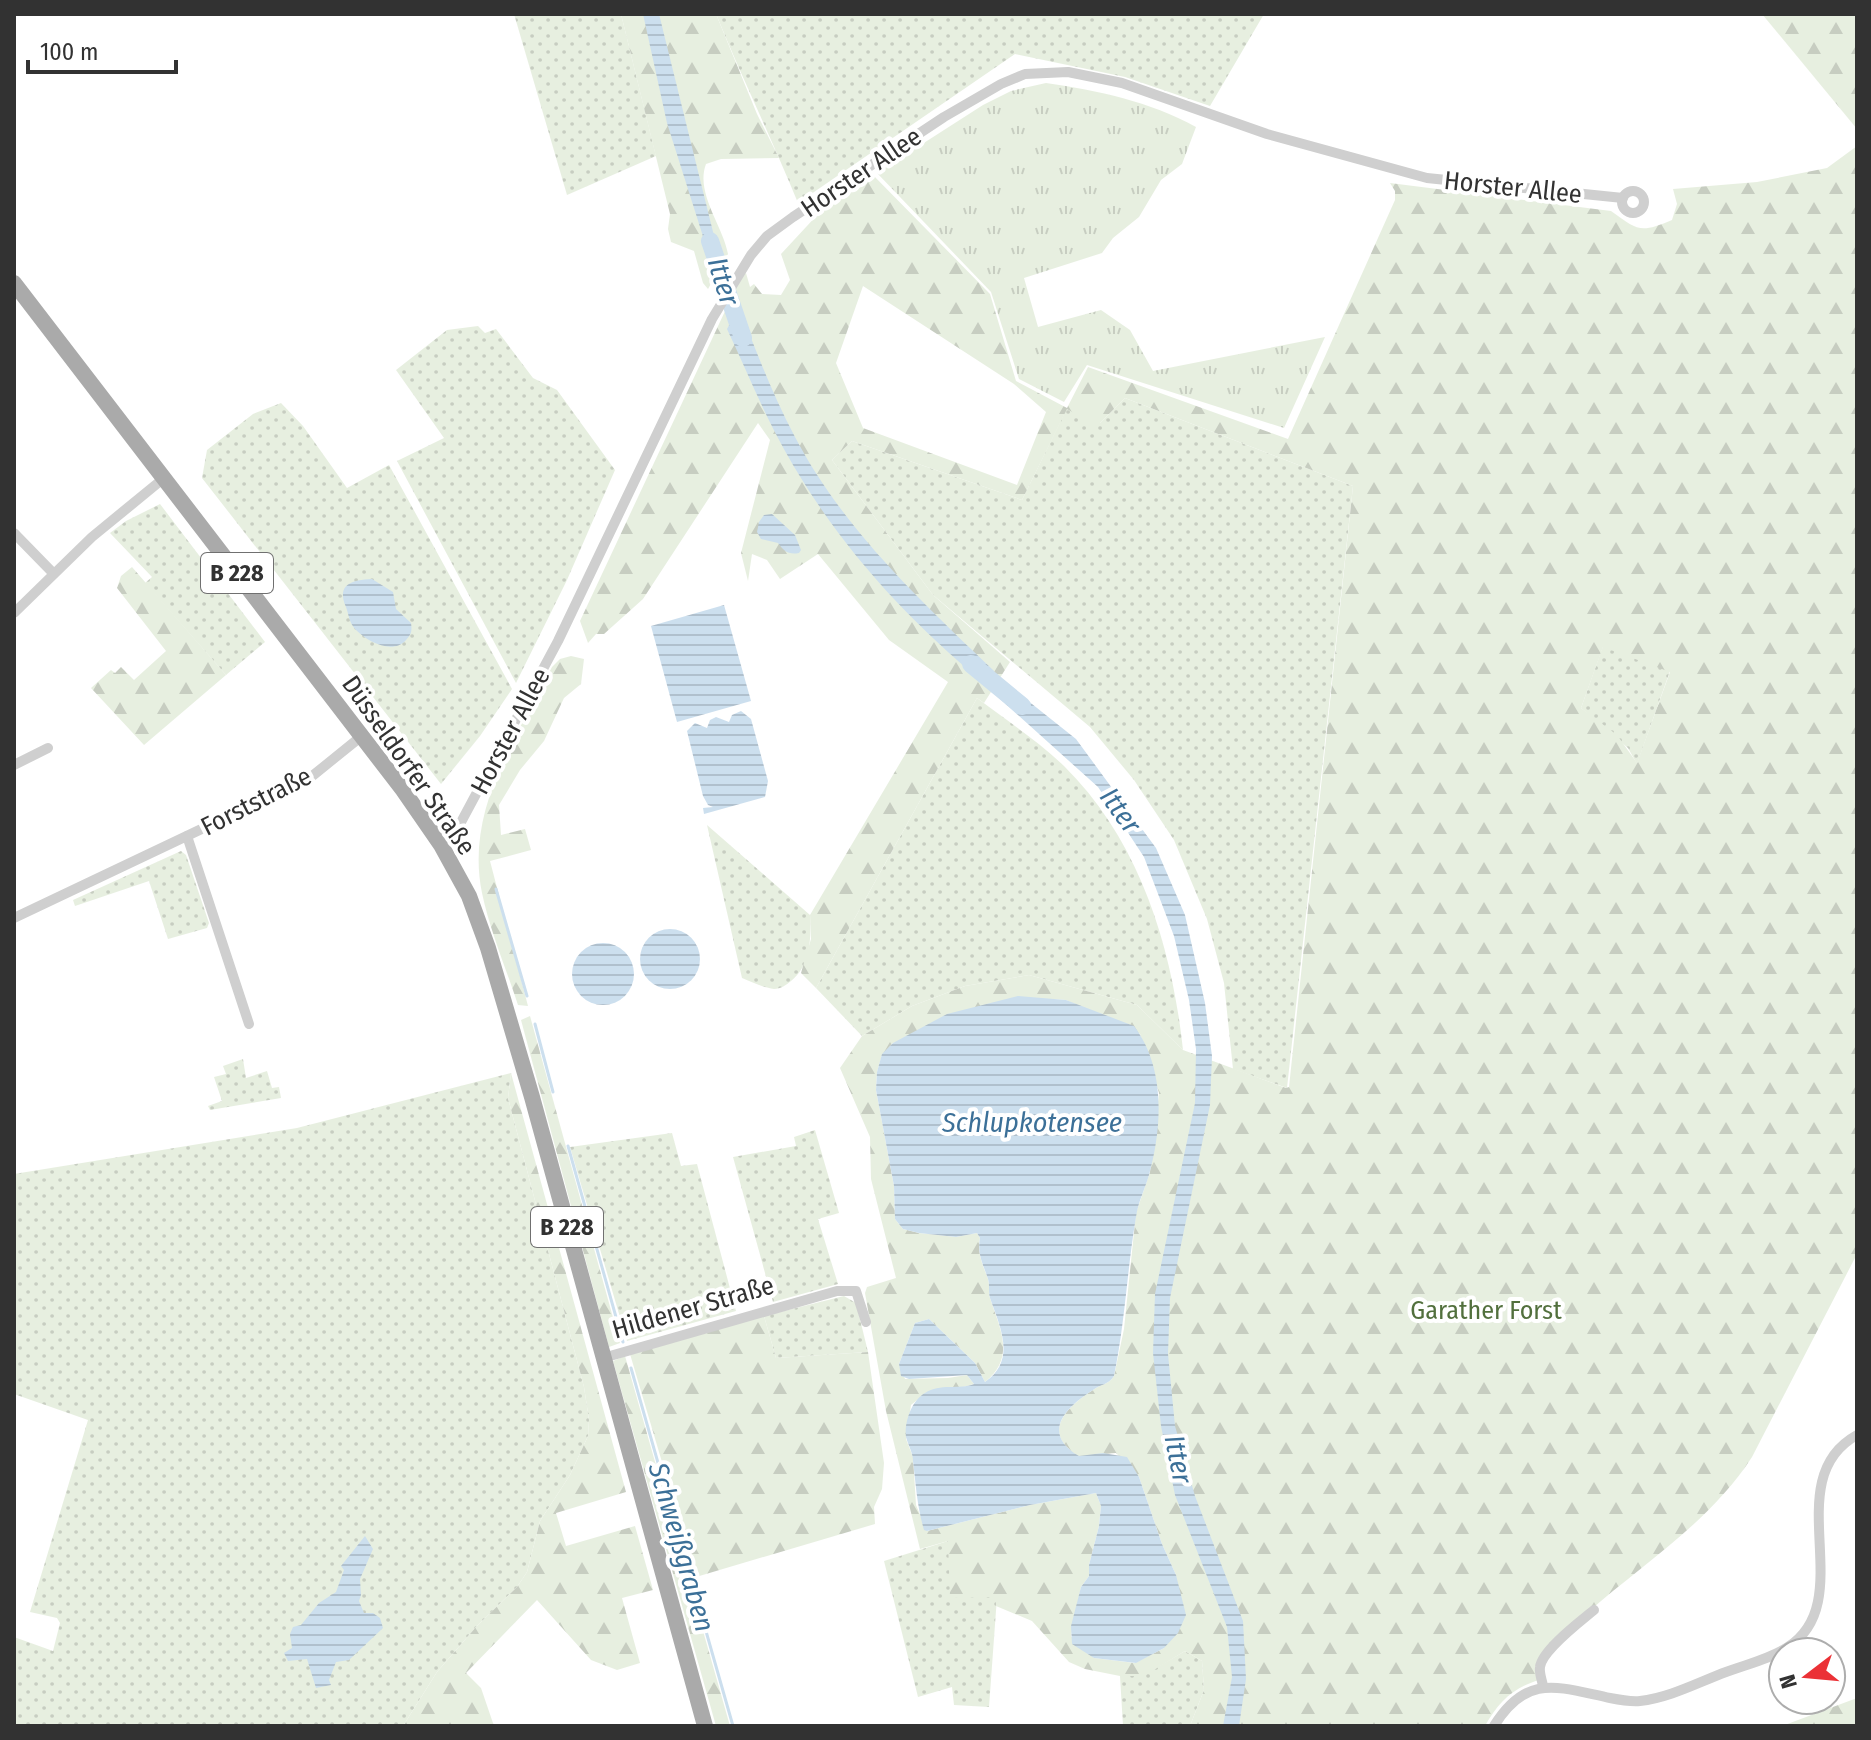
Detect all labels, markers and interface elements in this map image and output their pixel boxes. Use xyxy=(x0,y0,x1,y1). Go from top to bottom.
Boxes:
scale bar xyxy=(28,24,176,74)
text: 100 m xyxy=(40,38,98,66)
street label: Horster Allee xyxy=(795,121,927,224)
street label: Horster Allee xyxy=(1443,165,1583,210)
water label: Itter xyxy=(701,253,747,310)
road number: B 228 xyxy=(201,553,273,593)
street label: Horster Allee xyxy=(464,663,557,800)
street label: Düsseldorfer Straße xyxy=(335,670,482,861)
street label: Forststraße xyxy=(196,760,317,842)
water label: Itter xyxy=(1093,781,1149,840)
water label: Schlupkotensee xyxy=(941,1106,1122,1139)
road number: B 228 xyxy=(531,1207,603,1247)
street label: Hildener Straße xyxy=(609,1270,778,1345)
park label: Garather Forst xyxy=(1410,1295,1562,1326)
water label: Itter xyxy=(1158,1432,1200,1487)
water label: Schweißgraben xyxy=(641,1458,721,1635)
north arrow xyxy=(1767,1636,1847,1716)
text: N xyxy=(1773,1671,1803,1691)

